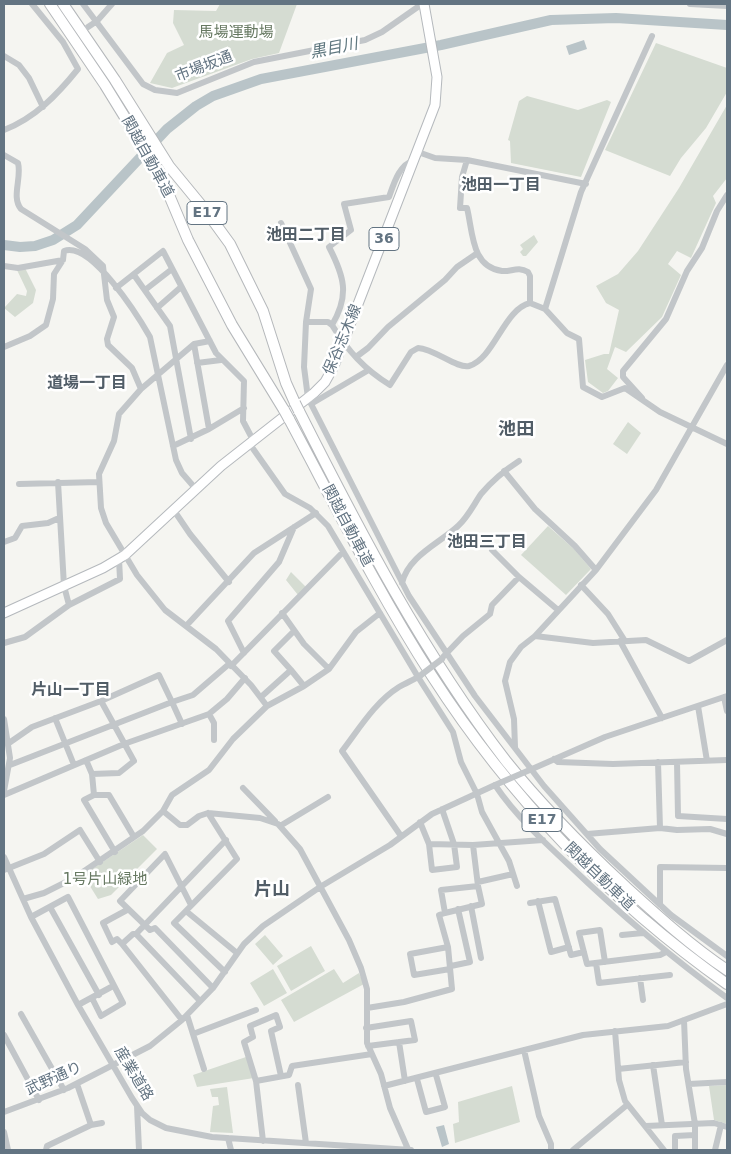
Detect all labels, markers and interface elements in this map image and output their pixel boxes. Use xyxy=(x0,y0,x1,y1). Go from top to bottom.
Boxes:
park label: 馬場運動場 xyxy=(199,24,273,42)
water label: 黒目川 xyxy=(309,35,359,63)
street label: 市場坂通 xyxy=(173,48,235,86)
street label: 関越自動車道 xyxy=(117,113,177,201)
district label: 池田一丁目 xyxy=(461,176,541,196)
road number: E17 xyxy=(187,202,227,224)
district label: 池田二丁目 xyxy=(266,226,346,246)
road number: 36 xyxy=(369,228,399,250)
street label: 保谷志木線 xyxy=(320,302,366,378)
district label: 道場一丁目 xyxy=(47,374,127,394)
district label: 池田 xyxy=(498,419,534,441)
street label: 関越自動車道 xyxy=(318,482,376,570)
district label: 池田三丁目 xyxy=(447,533,527,553)
district label: 片山一丁目 xyxy=(31,681,111,701)
road number: E17 xyxy=(522,808,562,832)
street label: 関越自動車道 xyxy=(560,839,638,915)
park label: 1号片山緑地 xyxy=(63,871,147,889)
district label: 片山 xyxy=(254,879,290,901)
street label: 産業道路 xyxy=(110,1044,156,1104)
street label: 武野通り xyxy=(23,1059,85,1099)

